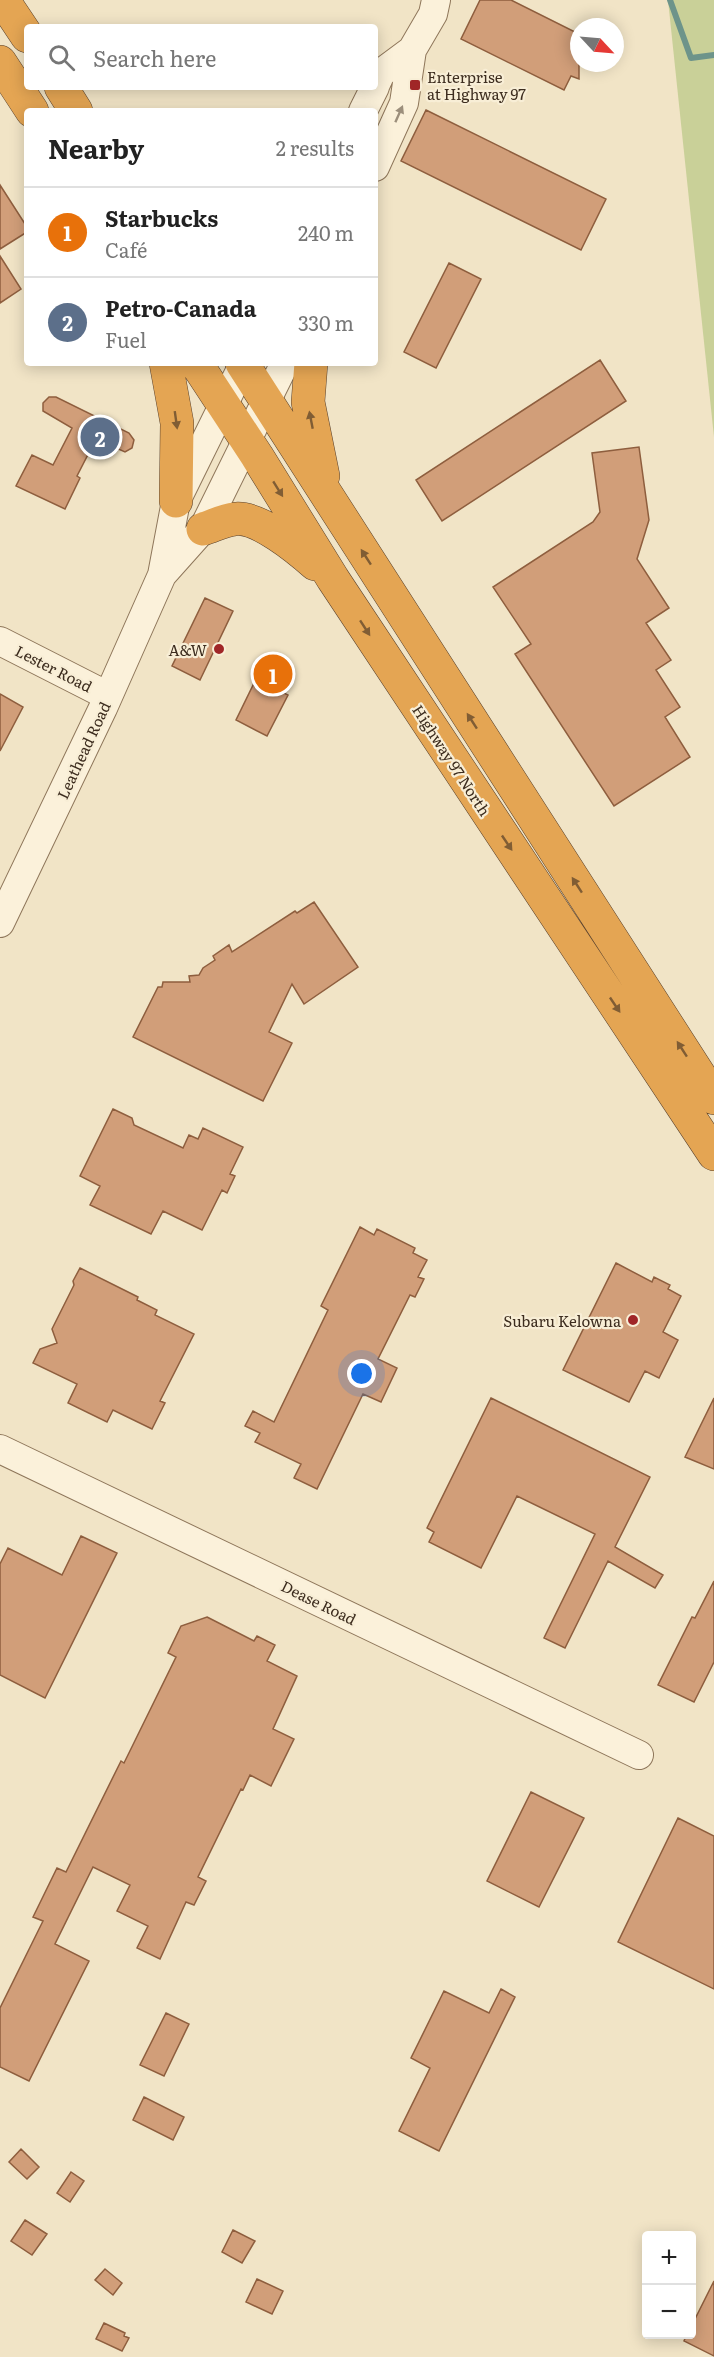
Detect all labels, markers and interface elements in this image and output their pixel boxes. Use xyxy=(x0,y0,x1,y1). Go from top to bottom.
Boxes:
north arrow xyxy=(570,18,624,72)
search box xyxy=(24,24,378,90)
icon: search xyxy=(45,41,78,74)
text: Search here xyxy=(93,41,216,74)
place label: Enterprise at Highway 97 xyxy=(427,65,526,105)
marker: Enterprise at Highway 97 xyxy=(408,78,422,92)
one-way arrow xyxy=(395,105,404,122)
text: Nearby xyxy=(48,128,144,167)
text: 2 results xyxy=(276,132,354,162)
text: Starbucks xyxy=(105,201,218,234)
text: 1 xyxy=(63,217,72,247)
text: 240 m xyxy=(298,217,354,247)
text: Café xyxy=(105,234,147,264)
text: Petro-Canada xyxy=(105,291,257,324)
text: 2 xyxy=(62,307,73,337)
text: 330 m xyxy=(298,307,354,337)
text: Fuel xyxy=(105,324,146,354)
one-way arrow xyxy=(171,411,180,430)
one-way arrow xyxy=(306,411,315,430)
pin: 2 xyxy=(80,414,120,460)
one-way arrow xyxy=(272,481,283,497)
one-way arrow xyxy=(361,548,372,565)
one-way arrow xyxy=(360,620,371,636)
place label: A&W xyxy=(168,638,208,661)
street label: Lester Road xyxy=(11,639,97,697)
marker: A&W xyxy=(212,642,226,656)
pin: 1 xyxy=(254,652,292,696)
street label: Leathead Road xyxy=(50,697,116,803)
street label: Highway 97 North xyxy=(407,700,497,820)
one-way arrow xyxy=(466,712,477,729)
one-way arrow xyxy=(501,835,513,851)
one-way arrow xyxy=(572,877,583,893)
one-way arrow xyxy=(610,997,621,1014)
one-way arrow xyxy=(677,1041,688,1057)
place label: Subaru Kelowna xyxy=(503,1309,622,1332)
marker: Subaru Kelowna xyxy=(626,1313,640,1327)
your location xyxy=(347,1359,376,1388)
street label: Dease Road xyxy=(277,1574,361,1630)
map controls xyxy=(642,2231,696,2339)
button: + xyxy=(642,2231,696,2285)
button: − xyxy=(642,2285,696,2339)

